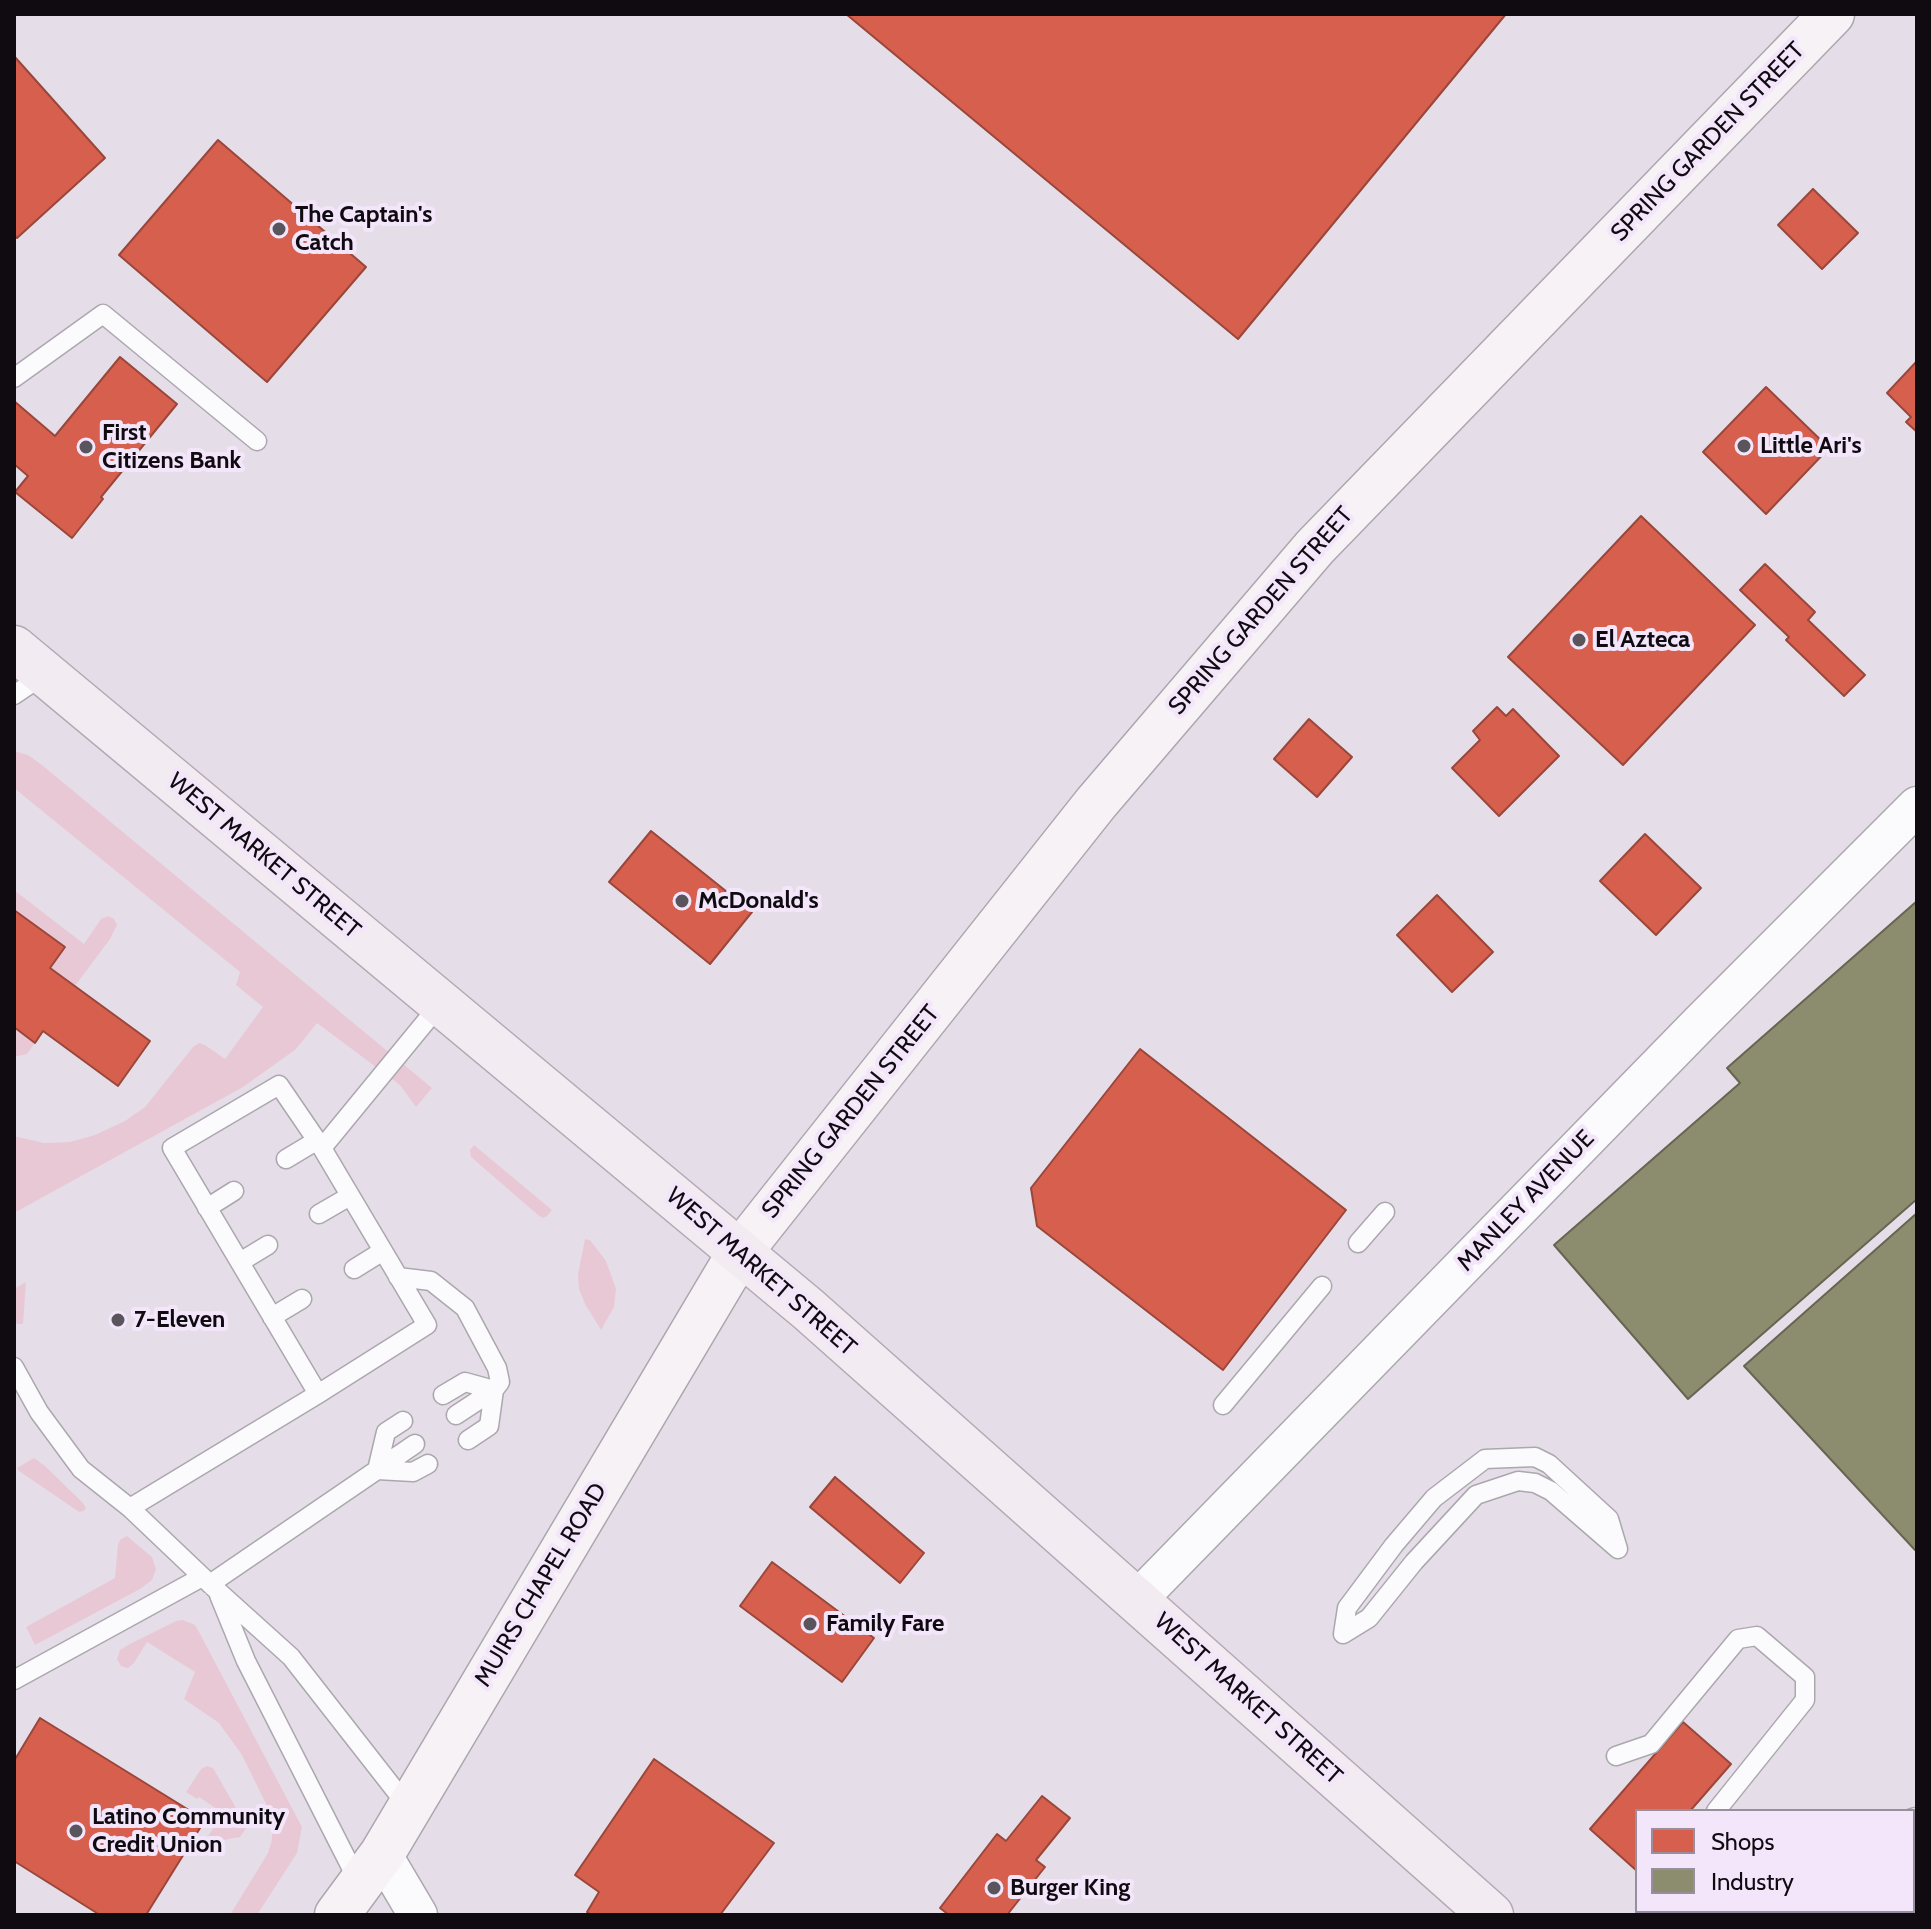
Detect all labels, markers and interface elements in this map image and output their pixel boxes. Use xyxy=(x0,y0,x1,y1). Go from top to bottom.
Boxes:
street label: SPRING GARDEN STREET xyxy=(1605,36,1811,248)
place label: The Captain's Catch xyxy=(295,201,432,257)
marker: The Captain's Catch xyxy=(270,220,288,238)
place label: First Citizens Bank xyxy=(102,419,241,475)
place label: Little Ari's xyxy=(1760,432,1862,460)
marker: Little Ari's xyxy=(1735,437,1753,455)
marker: First Citizens Bank xyxy=(77,438,95,456)
street label: SPRING GARDEN STREET xyxy=(1163,501,1359,721)
place label: El Azteca xyxy=(1595,626,1690,654)
marker: El Azteca xyxy=(1570,631,1588,649)
street label: WEST MARKET STREET xyxy=(162,767,366,945)
place label: McDonald's xyxy=(698,887,819,915)
marker: McDonald's xyxy=(673,892,691,910)
street label: SPRING GARDEN STREET xyxy=(756,1000,946,1224)
street label: MANLEY AVENUE xyxy=(1452,1125,1600,1277)
street label: WEST MARKET STREET xyxy=(660,1182,862,1362)
place label: 7-Eleven xyxy=(134,1306,225,1334)
marker: 7-Eleven xyxy=(109,1311,127,1329)
street label: MUIRS CHAPEL ROAD xyxy=(469,1478,613,1692)
street label: WEST MARKET STREET xyxy=(1148,1607,1348,1791)
place label: Family Fare xyxy=(826,1610,944,1638)
marker: Family Fare xyxy=(801,1615,819,1633)
place label: Latino Community Credit Union xyxy=(92,1803,285,1859)
legend xyxy=(1635,1809,1915,1913)
marker: Latino Community Credit Union xyxy=(67,1822,85,1840)
text: Shops xyxy=(1711,1827,1774,1856)
text: Industry xyxy=(1711,1867,1794,1896)
place label: Burger King xyxy=(1010,1874,1130,1902)
marker: Burger King xyxy=(985,1879,1003,1897)

